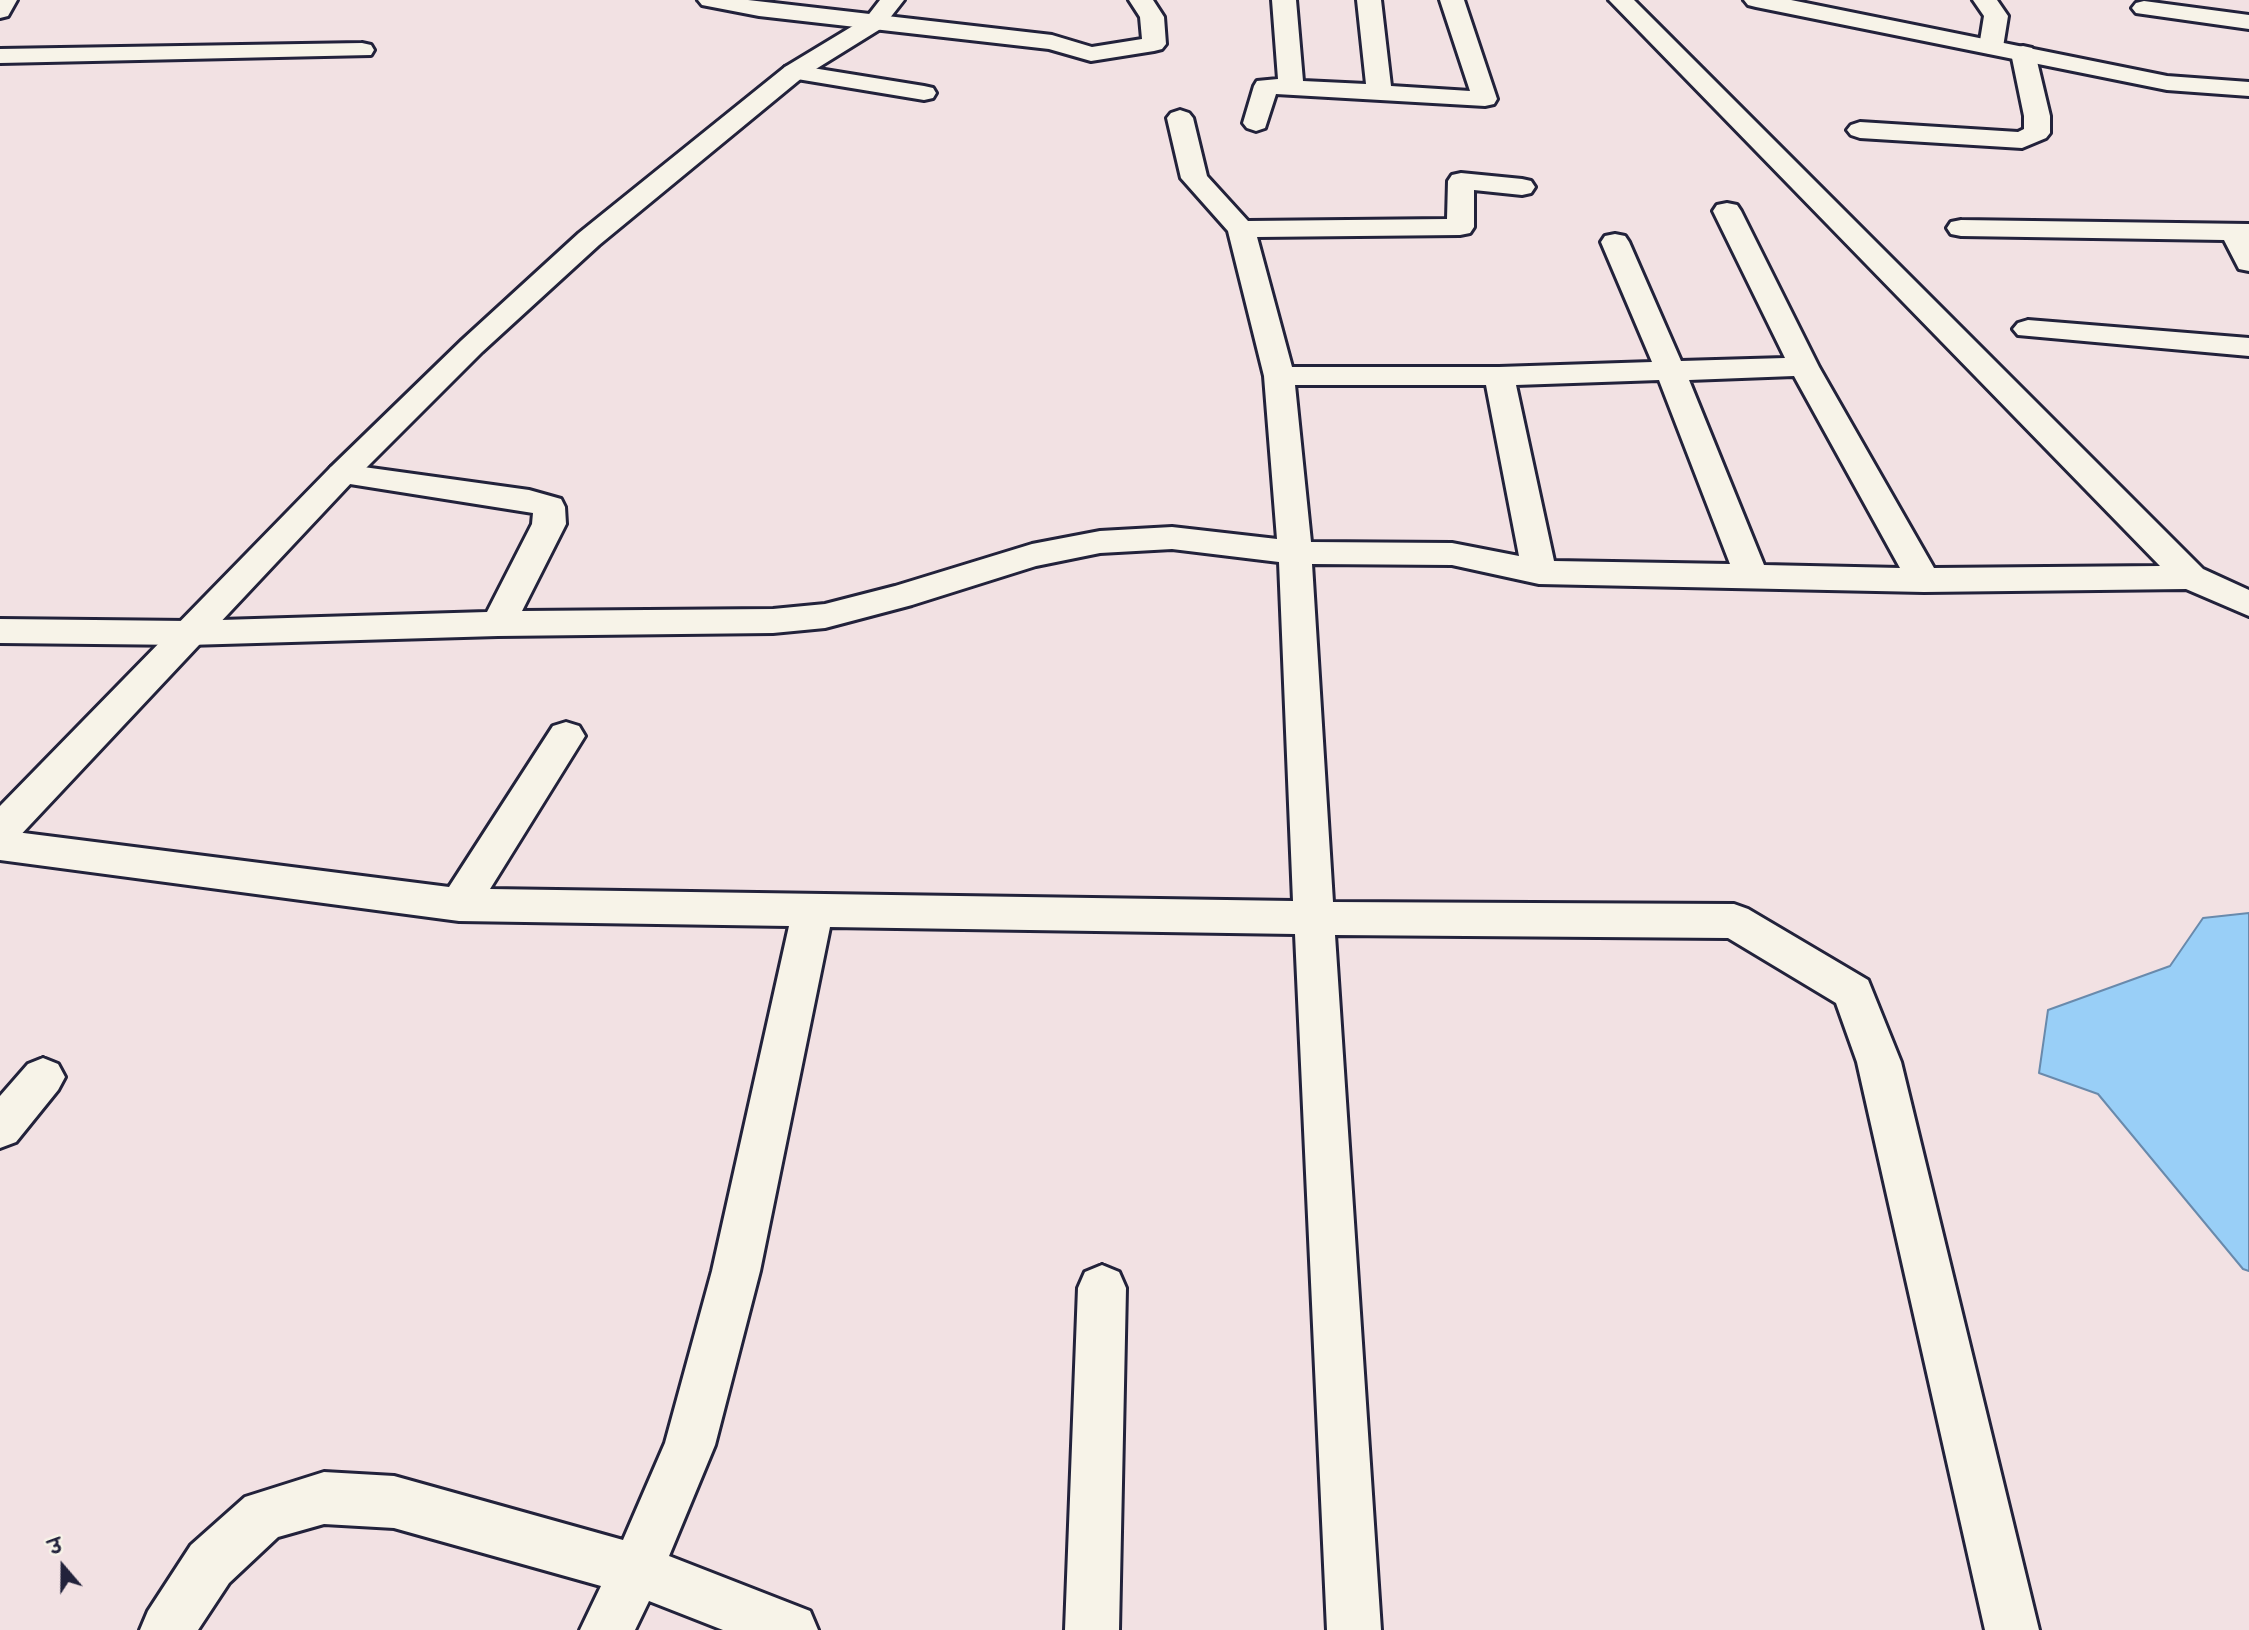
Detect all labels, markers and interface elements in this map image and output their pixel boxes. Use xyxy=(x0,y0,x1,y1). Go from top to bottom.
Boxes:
north arrow xyxy=(28,1532,98,1602)
text: उ xyxy=(46,1535,66,1560)

